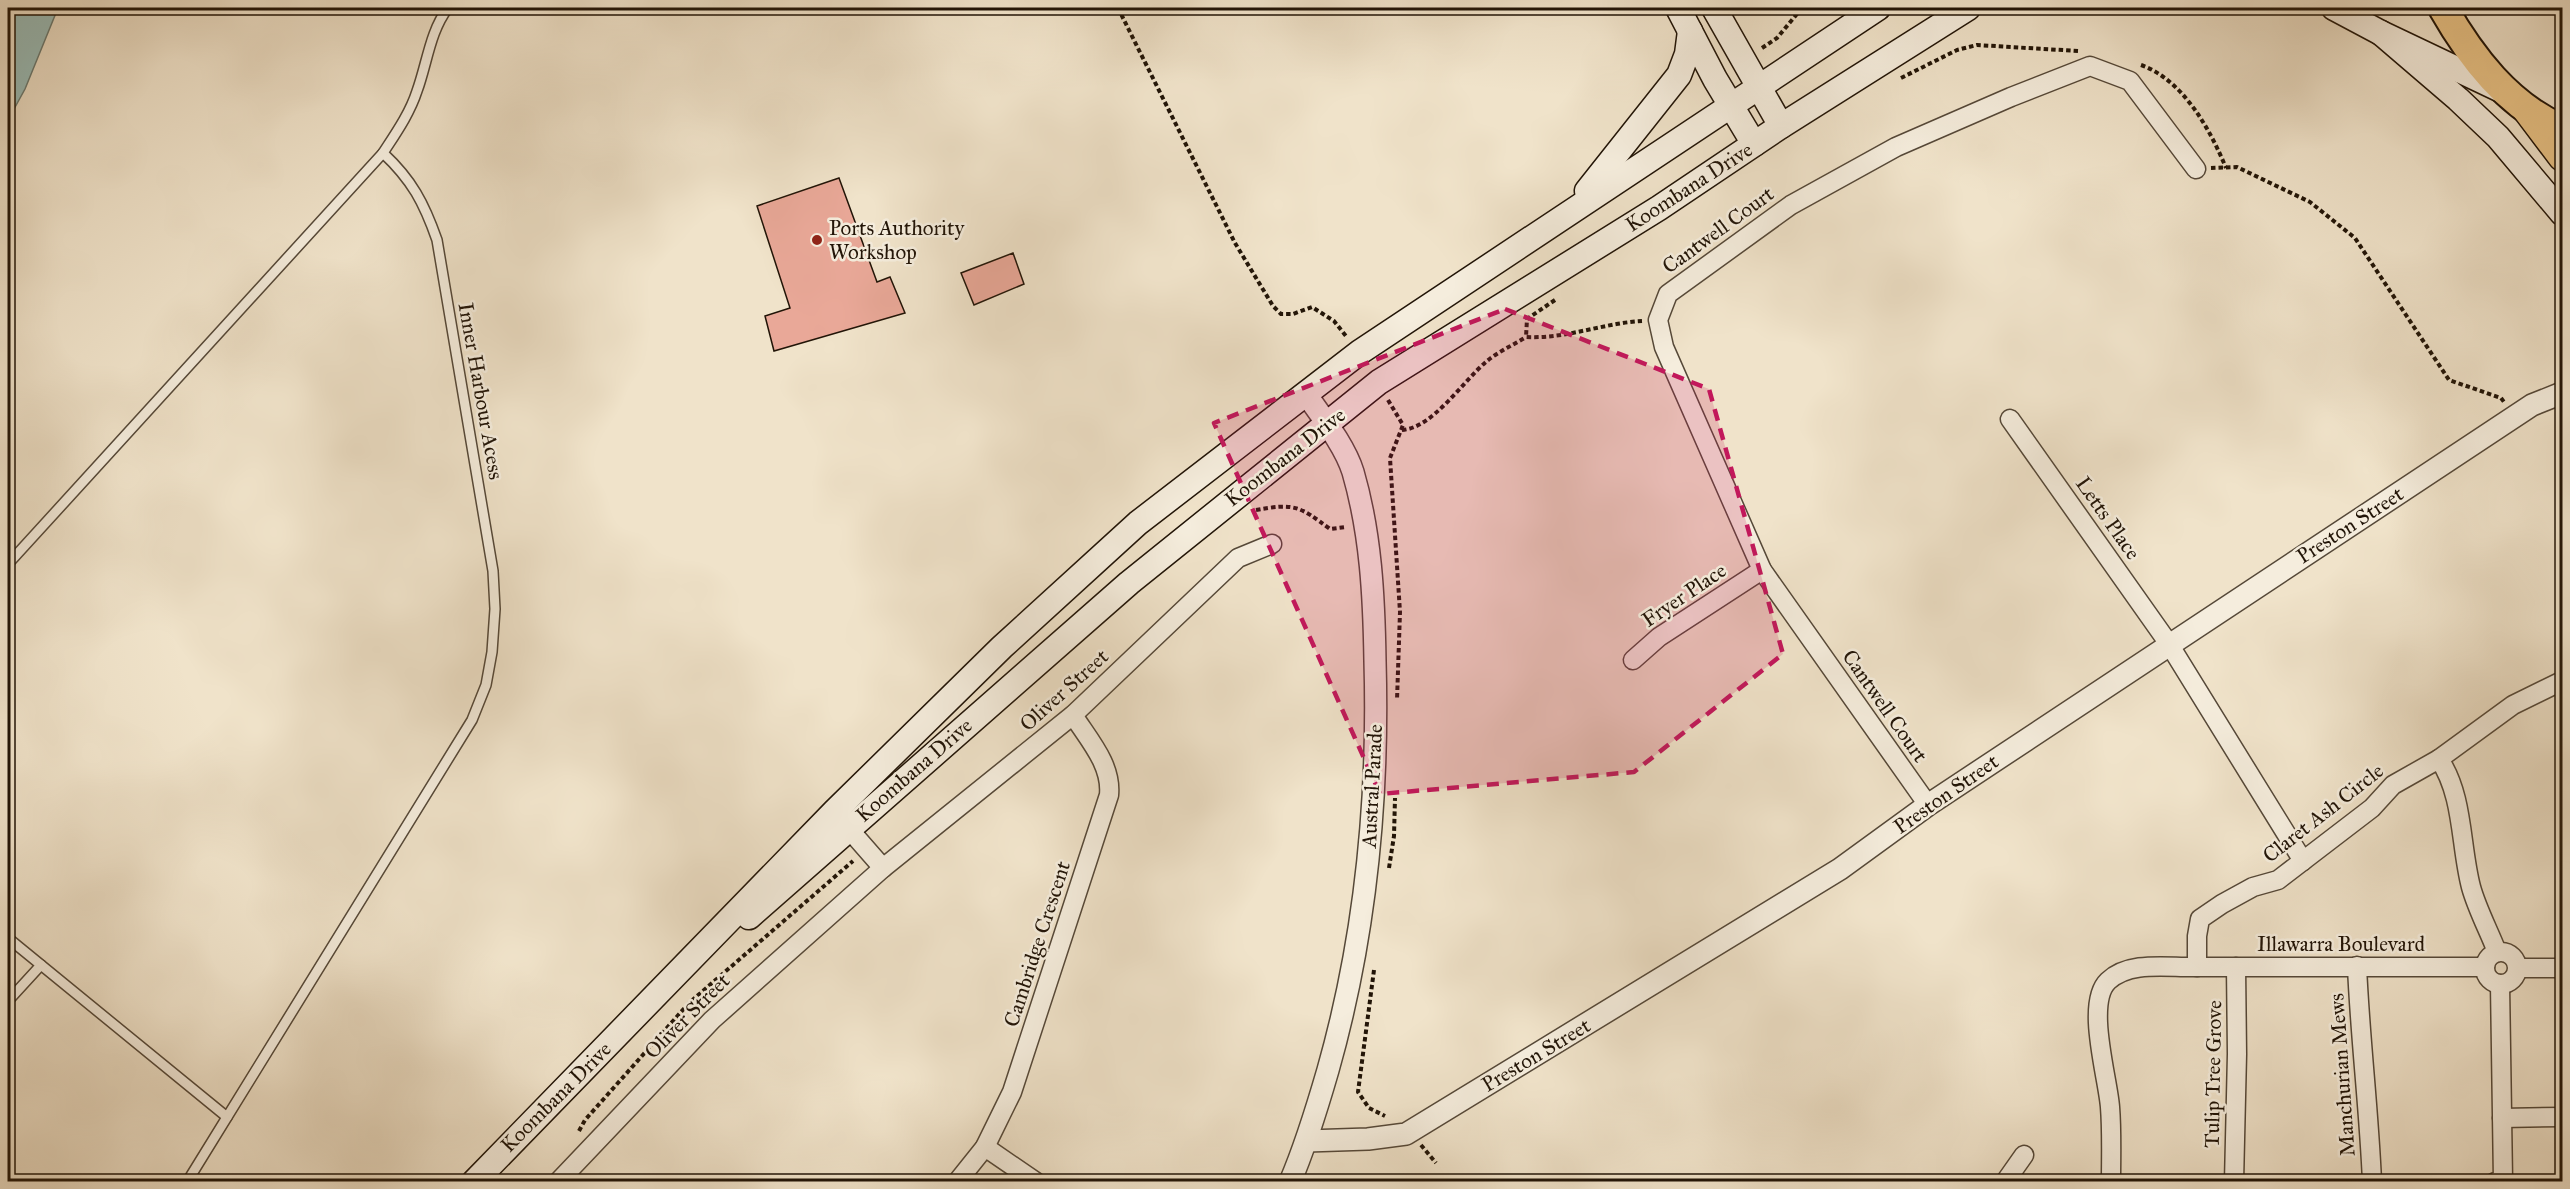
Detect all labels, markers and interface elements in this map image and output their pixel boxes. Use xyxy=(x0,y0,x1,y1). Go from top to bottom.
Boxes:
street label: Koombana Drive xyxy=(1621,136,1757,238)
street label: Cantwell Court xyxy=(1657,180,1779,279)
place label: Ports Authority Workshop xyxy=(829,215,965,265)
marker: Ports Authority Workshop xyxy=(810,233,824,247)
street label: Inner Harbour Acess xyxy=(453,300,509,482)
street label: Koombana Drive xyxy=(1219,402,1351,512)
street label: Letts Place xyxy=(2070,471,2146,565)
street label: Preston Street xyxy=(2292,480,2409,569)
street label: Fryer Place xyxy=(1637,557,1731,633)
street label: Oliver Street xyxy=(1014,643,1114,737)
street label: Cantwell Court xyxy=(1837,645,1934,768)
street label: Koombana Drive xyxy=(850,712,978,828)
street label: Austral Parade xyxy=(1356,723,1388,849)
street label: Preston Street xyxy=(1888,748,2004,840)
street label: Claret Ash Circle xyxy=(2257,758,2389,868)
street label: Cambridge Crescent xyxy=(998,857,1076,1030)
street label: Illawarra Boulevard xyxy=(2257,931,2426,957)
street label: Oliver Street xyxy=(639,967,736,1064)
street label: Manchurian Mews xyxy=(2323,993,2361,1157)
street label: Tulip Tree Grove xyxy=(2199,1000,2227,1148)
street label: Preston Street xyxy=(1477,1012,1596,1098)
street label: Koombana Drive xyxy=(495,1036,617,1158)

